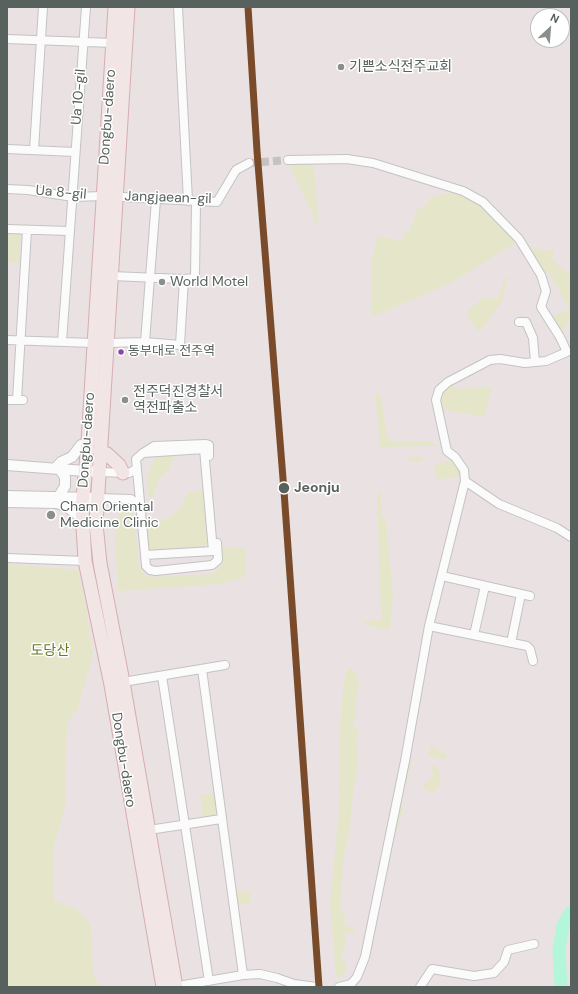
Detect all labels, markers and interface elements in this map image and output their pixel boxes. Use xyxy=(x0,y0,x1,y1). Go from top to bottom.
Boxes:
north arrow xyxy=(530,8,570,48)
text: N xyxy=(548,10,561,26)
place label: 기쁜소식전주교회 xyxy=(349,59,452,75)
marker: 기쁜소식전주교회 xyxy=(336,62,346,72)
street label: Ua 10-gil xyxy=(68,68,90,126)
street label: Dongbu-daero xyxy=(96,69,120,165)
street label: Ua 8-gil xyxy=(35,182,87,204)
street label: Jangjaean-gil xyxy=(124,188,212,208)
place label: World Motel xyxy=(170,274,248,290)
marker: World Motel xyxy=(157,277,167,287)
place label: 동부대로 전주역 xyxy=(128,344,215,360)
marker: 동부대로 전주역 xyxy=(116,347,126,357)
place label: 전주덕진경찰서 역전파출소 xyxy=(133,384,223,416)
street label: Dongbu-daero xyxy=(75,392,99,488)
marker: 전주덕진경찰서 역전파출소 xyxy=(120,395,130,405)
place label: Jeonju xyxy=(294,480,340,496)
marker: Jeonju xyxy=(277,481,291,495)
place label: Cham Oriental Medicine Clinic xyxy=(60,499,159,532)
marker: Cham Oriental Medicine Clinic xyxy=(45,509,57,521)
park label: 도당산 xyxy=(31,643,69,659)
street label: Dongbu-daero xyxy=(107,711,139,809)

